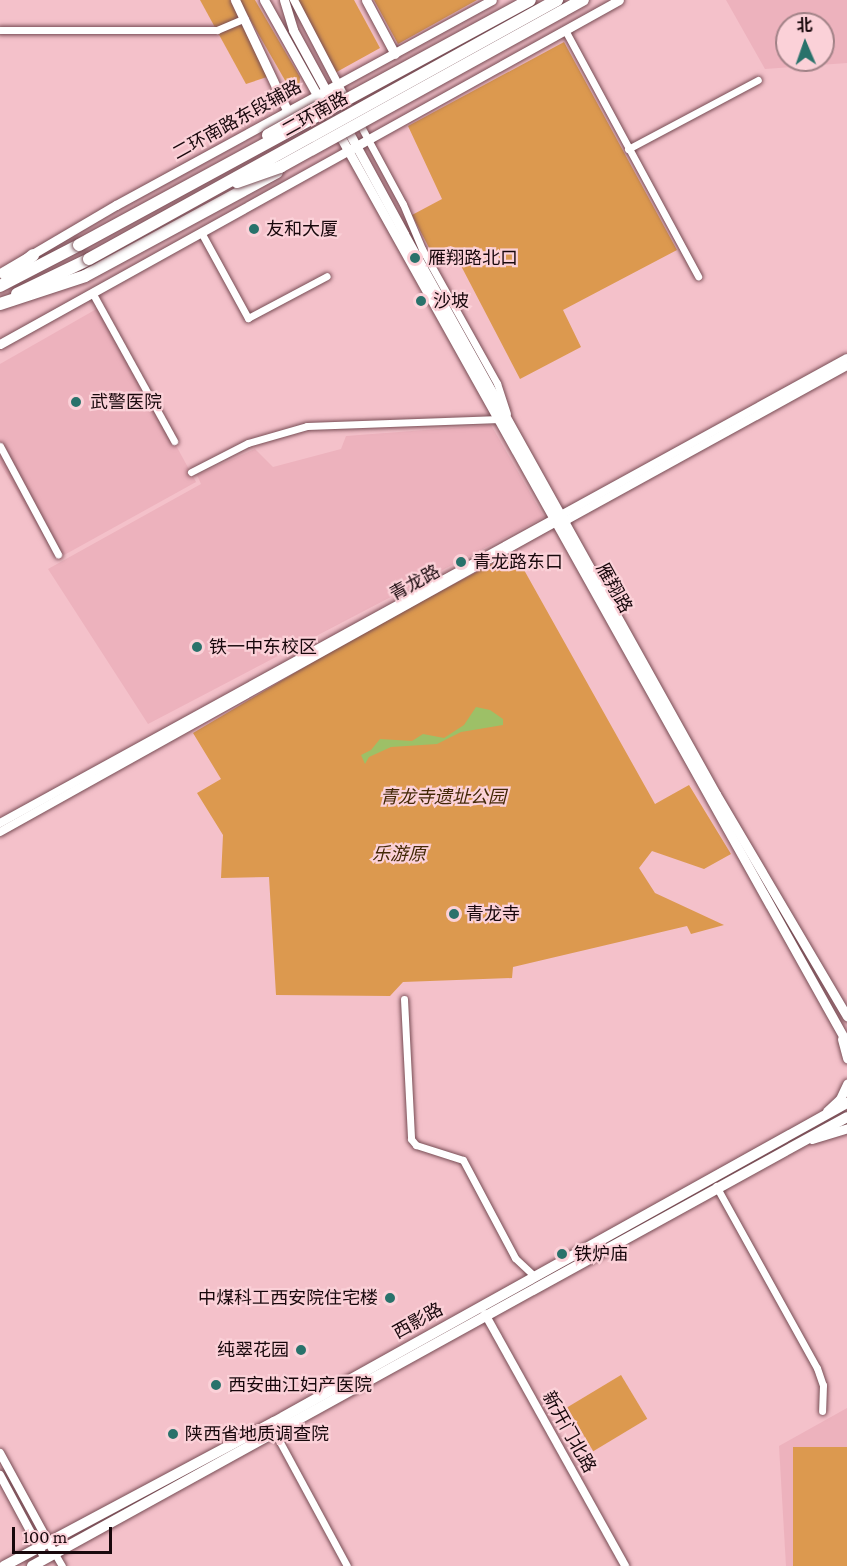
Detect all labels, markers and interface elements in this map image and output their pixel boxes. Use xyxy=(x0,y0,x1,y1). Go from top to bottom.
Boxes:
north arrow xyxy=(775,12,835,72)
text: 北 xyxy=(796,17,813,34)
street label: 二环南路东段辅路 xyxy=(169,76,305,164)
street label: 二环南路 xyxy=(278,87,352,141)
place label: 友和大厦 xyxy=(266,218,338,240)
marker: 友和大厦 xyxy=(247,222,261,236)
place label: 雁翔路北口 xyxy=(428,247,518,269)
marker: 雁翔路北口 xyxy=(406,249,424,267)
place label: 沙坡 xyxy=(433,290,469,312)
marker: 沙坡 xyxy=(414,294,428,308)
place label: 武警医院 xyxy=(90,391,162,413)
marker: 武警医院 xyxy=(67,393,85,411)
place label: 青龙路东口 xyxy=(473,551,563,573)
marker: 青龙路东口 xyxy=(454,555,468,569)
street label: 雁翔路 xyxy=(591,559,637,617)
street label: 青龙路 xyxy=(386,560,444,606)
place label: 铁一中东校区 xyxy=(209,636,317,658)
marker: 铁一中东校区 xyxy=(190,640,204,654)
park label: 青龙寺遗址公园 xyxy=(380,786,506,808)
park label: 乐游原 xyxy=(372,843,426,865)
place label: 青龙寺 xyxy=(466,903,520,925)
marker: 青龙寺 xyxy=(447,907,461,921)
place label: 铁炉庙 xyxy=(574,1243,628,1265)
marker: 铁炉庙 xyxy=(555,1247,569,1261)
place label: 中煤科工西安院住宅楼 xyxy=(198,1287,378,1309)
marker: 中煤科工西安院住宅楼 xyxy=(383,1291,397,1305)
street label: 西影路 xyxy=(389,1298,447,1344)
place label: 纯翠花园 xyxy=(217,1339,289,1361)
marker: 纯翠花园 xyxy=(294,1343,308,1357)
place label: 西安曲江妇产医院 xyxy=(228,1374,372,1396)
marker: 西安曲江妇产医院 xyxy=(209,1378,223,1392)
street label: 新开门北路 xyxy=(538,1387,600,1477)
place label: 陕西省地质调查院 xyxy=(185,1423,329,1445)
marker: 陕西省地质调查院 xyxy=(166,1427,180,1441)
scale bar xyxy=(15,1515,116,1553)
text: 100 m xyxy=(23,1527,67,1547)

